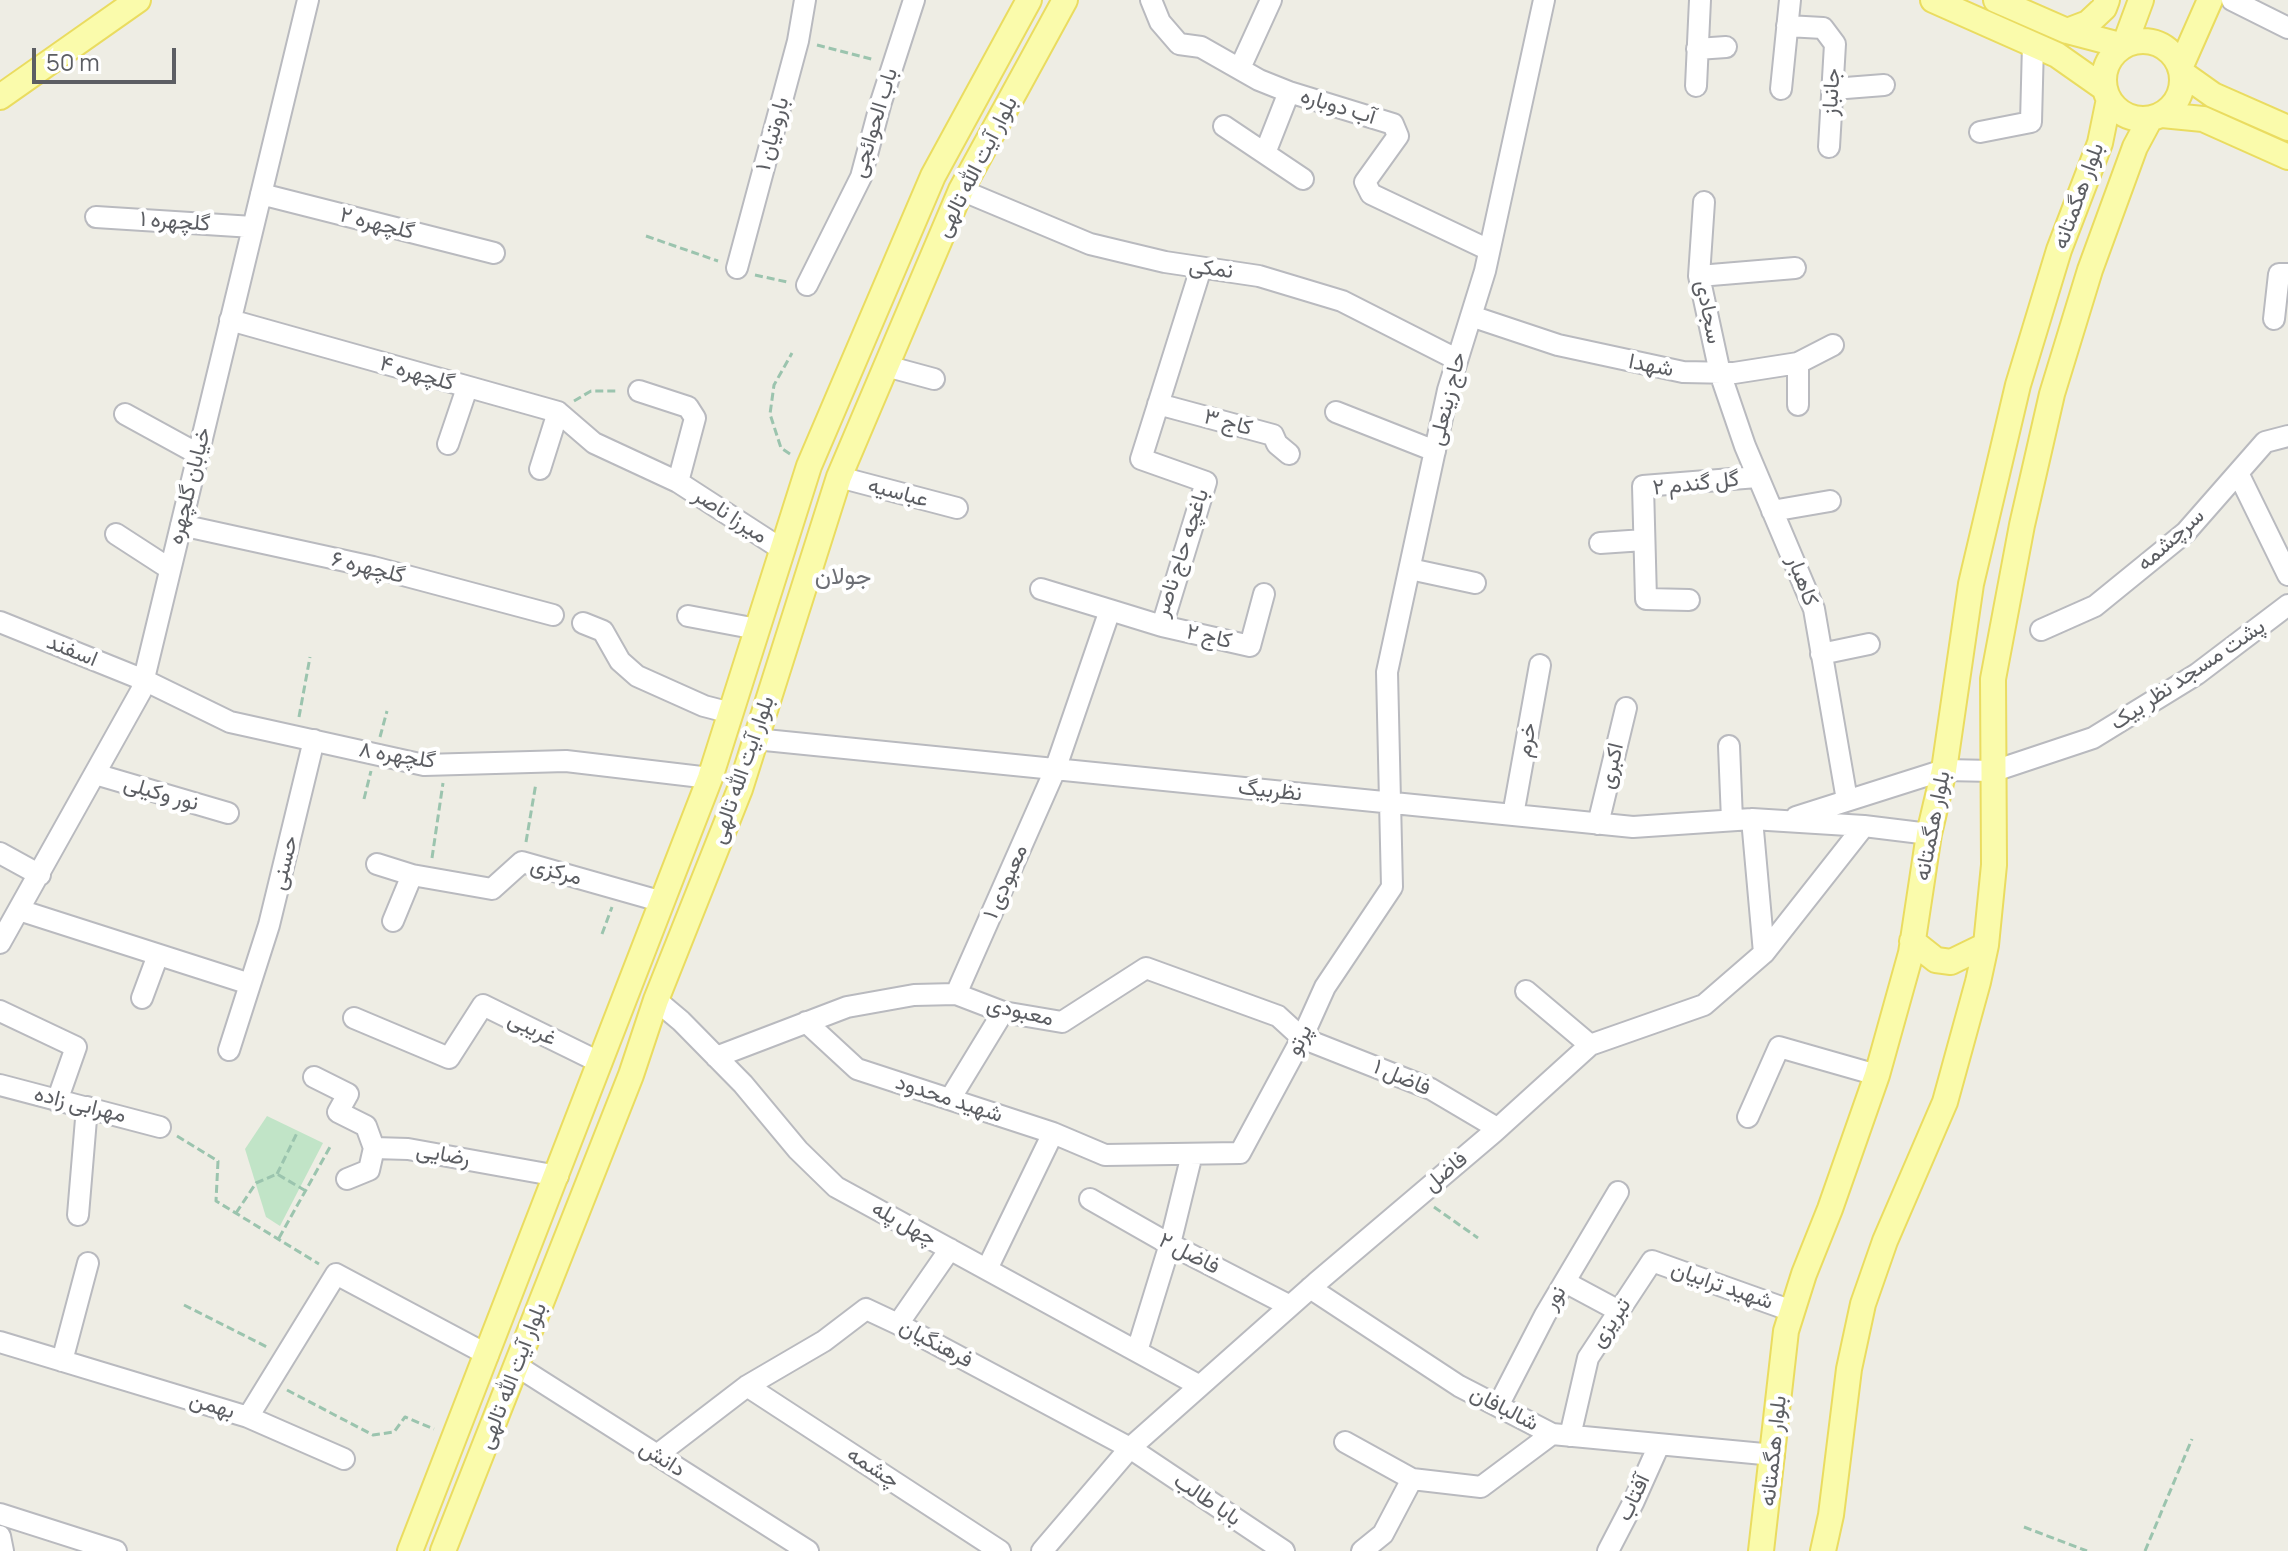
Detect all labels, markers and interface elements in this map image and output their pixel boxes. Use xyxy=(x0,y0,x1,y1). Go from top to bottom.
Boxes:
scale bar xyxy=(36,32,180,82)
text: 50 m xyxy=(46,45,100,78)
street label: باب الحوائجی xyxy=(846,65,904,181)
street label: جانباز xyxy=(1818,67,1846,117)
street label: آب دوباره xyxy=(1297,83,1379,131)
street label: بلوار آیت الله تالهی xyxy=(930,92,1024,242)
street label: ۱ باروتیان xyxy=(750,94,796,174)
street label: بلوار هگمتانه xyxy=(2048,139,2110,253)
street label: گلچهره ۲ xyxy=(337,202,417,246)
street label: گلچهره ۱ xyxy=(139,206,211,238)
street label: نمکی xyxy=(1187,253,1235,285)
street label: سجادی xyxy=(1689,278,1727,346)
street label: شهدا xyxy=(1626,349,1676,383)
street label: حاج زینعلی xyxy=(1424,350,1472,448)
street label: گلچهره ۴ xyxy=(376,351,458,397)
street label: کاج ۳ xyxy=(1201,404,1255,442)
street label: خیابان گلچهره xyxy=(163,425,217,547)
street label: گل گندم ۲ xyxy=(1651,466,1741,502)
street label: عباسیه xyxy=(865,472,931,514)
street label: میرزا ناصر xyxy=(688,482,772,550)
street label: باغچه حاج ناصر xyxy=(1149,486,1215,620)
street label: سرچشمه xyxy=(2132,503,2210,577)
street label: گلچهره ۶ xyxy=(328,546,408,590)
street label: کاهبار xyxy=(1780,552,1824,610)
district label: جولان xyxy=(815,563,871,591)
street label: پشت مسجد نظر بیک xyxy=(2106,613,2270,737)
street label: کاج ۲ xyxy=(1184,619,1234,655)
street label: اسفند xyxy=(43,629,101,673)
street label: بلوار آیت الله تالهی xyxy=(705,693,781,847)
street label: خرم xyxy=(1511,721,1543,759)
street label: گلچهره ۸ xyxy=(357,737,437,775)
street label: اکبری xyxy=(1594,740,1630,792)
street label: بلوار هگمتانه xyxy=(1909,769,1957,883)
street label: نور وکیلی xyxy=(120,771,202,817)
street label: نظربیگ xyxy=(1237,775,1303,807)
street label: حسنی xyxy=(266,833,304,893)
street label: معبودی ۱ xyxy=(978,841,1034,923)
street label: مرکزی xyxy=(527,853,585,891)
street label: معبودی xyxy=(984,992,1056,1032)
street label: غریبی xyxy=(503,1006,561,1052)
street label: پرتو xyxy=(1281,1020,1319,1060)
street label: فاضل ۱ xyxy=(1369,1054,1435,1102)
street label: شهید محدود xyxy=(892,1069,1006,1129)
street label: مهرابی زاده xyxy=(31,1081,129,1129)
street label: رضایی xyxy=(414,1137,472,1173)
street label: فاضل xyxy=(1419,1146,1473,1198)
street label: چهل پله xyxy=(867,1195,941,1253)
street label: فاضل ۲ xyxy=(1154,1228,1224,1280)
street label: شهید ترابیان xyxy=(1667,1256,1777,1316)
street label: نور xyxy=(1538,1281,1572,1315)
street label: تبریزی xyxy=(1585,1293,1637,1353)
street label: بلوار آیت الله تالهی xyxy=(473,1299,553,1453)
street label: فرهنگیان xyxy=(895,1314,977,1374)
street label: شالبافان xyxy=(1465,1381,1543,1437)
street label: بهمن xyxy=(186,1387,238,1425)
street label: بلوار هگمتانه xyxy=(1755,1394,1793,1508)
street label: دانش xyxy=(634,1435,690,1483)
street label: چشمه xyxy=(842,1441,904,1495)
street label: بابا طالب xyxy=(1168,1468,1246,1532)
street label: آفتاب xyxy=(1612,1470,1656,1526)

